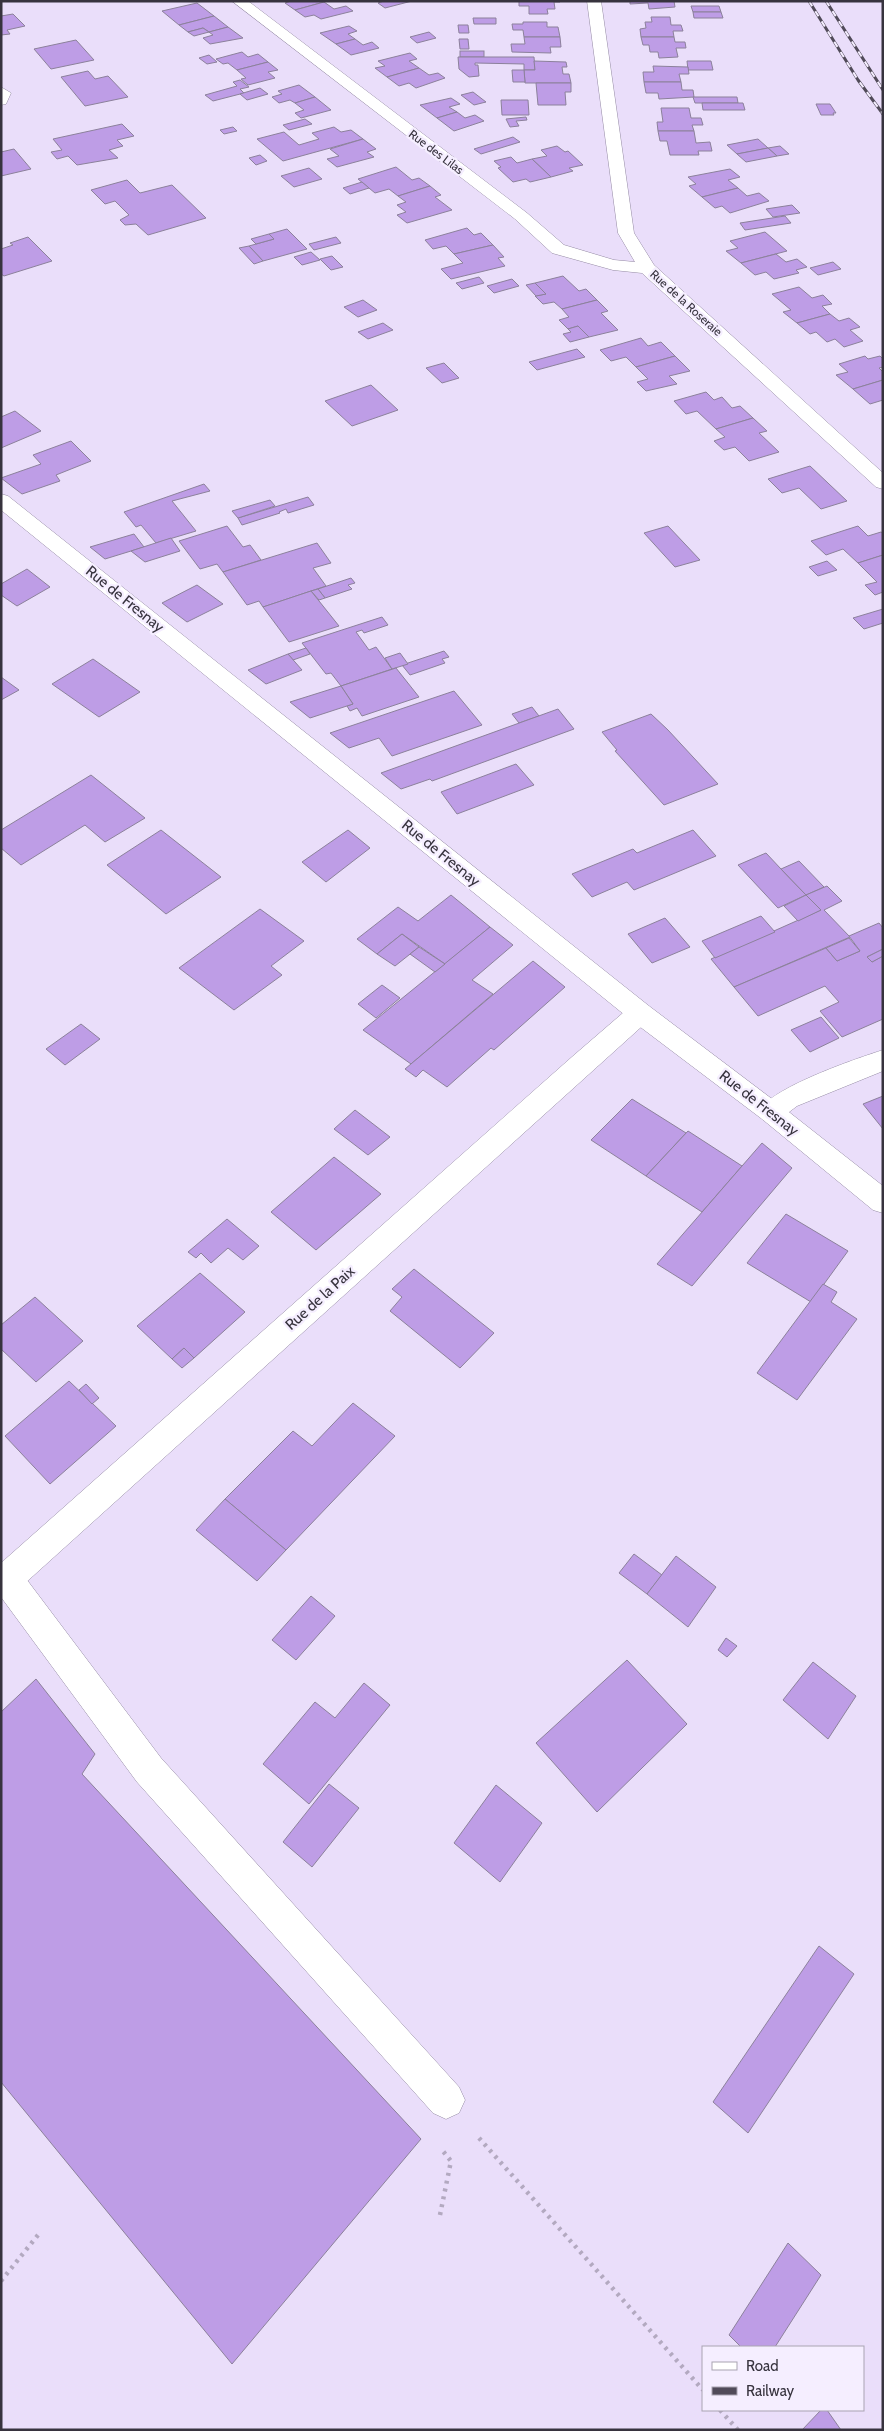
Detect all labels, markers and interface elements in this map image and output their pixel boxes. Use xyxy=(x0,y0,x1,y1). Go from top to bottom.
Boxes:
street label: Rue des Lilas xyxy=(406,126,467,177)
street label: Rue de la Roseraie xyxy=(647,266,726,339)
street label: Rue de Fresnay xyxy=(82,562,168,636)
street label: Rue de Fresnay xyxy=(398,816,484,890)
street label: Rue de Fresnay xyxy=(716,1066,803,1140)
street label: Rue de la Paix xyxy=(282,1262,358,1334)
legend xyxy=(702,2346,864,2411)
text: Road xyxy=(746,2357,779,2375)
text: Railway xyxy=(746,2382,795,2400)

